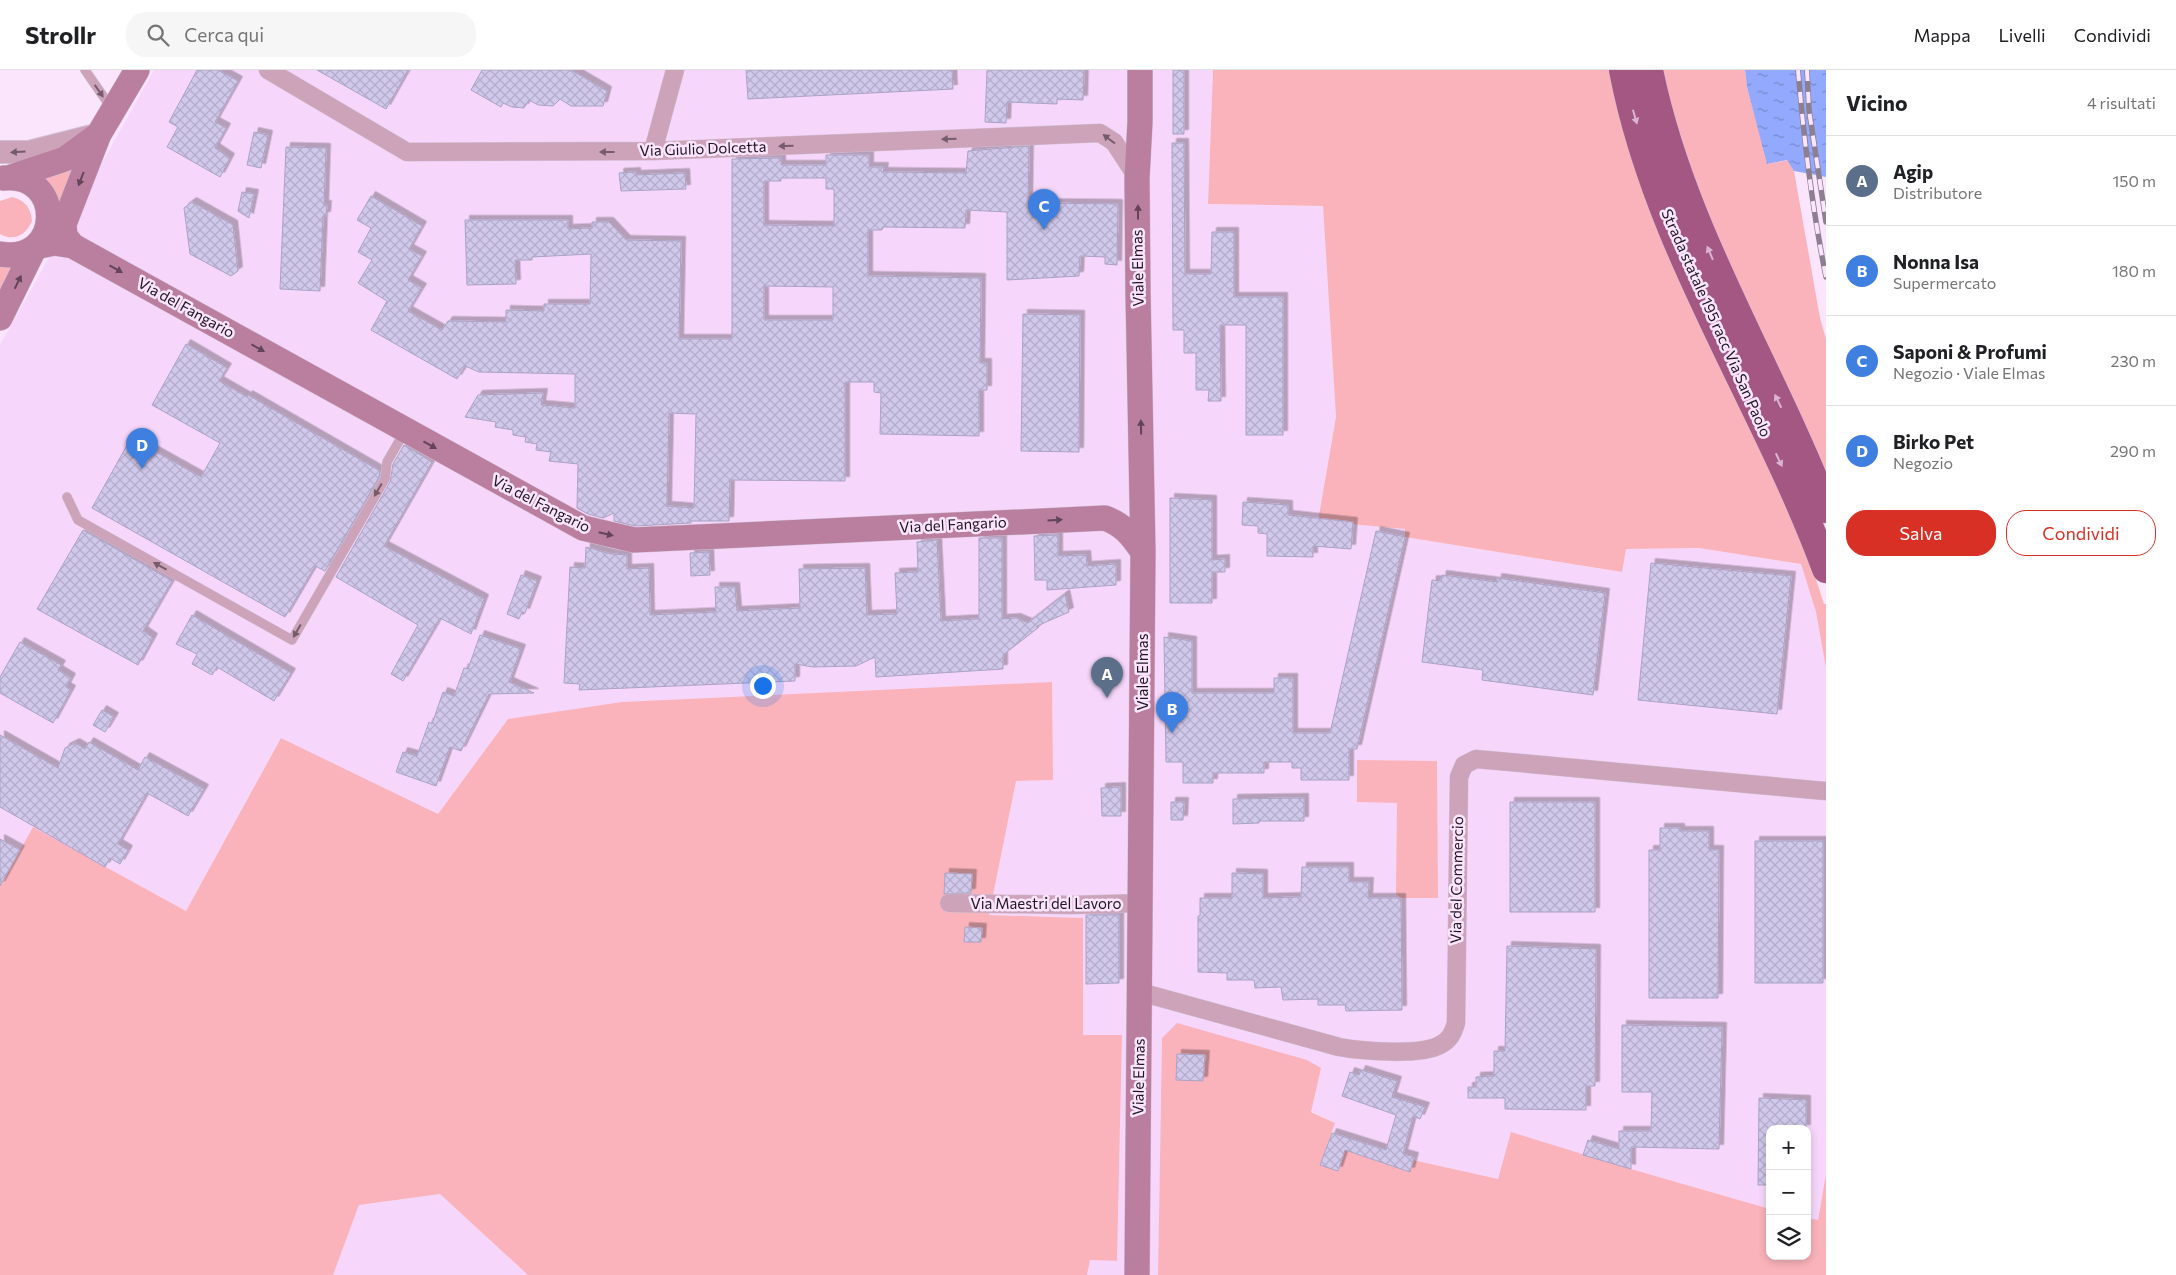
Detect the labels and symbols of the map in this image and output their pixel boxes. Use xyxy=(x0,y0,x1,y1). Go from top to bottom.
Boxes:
one-way arrow xyxy=(94,84,104,97)
one-way arrow xyxy=(1631,110,1639,125)
one-way arrow xyxy=(1102,134,1116,144)
one-way arrow xyxy=(941,135,957,143)
street label: Via Giulio Dolcetta xyxy=(639,137,767,159)
one-way arrow xyxy=(778,142,794,150)
one-way arrow xyxy=(598,148,614,156)
one-way arrow xyxy=(9,149,25,157)
one-way arrow xyxy=(77,172,85,187)
pin: C xyxy=(1028,189,1060,230)
one-way arrow xyxy=(1134,204,1142,220)
street label: Strada statale 195 racc Via San Paolo xyxy=(1658,206,1776,439)
street label: Viale Elmas xyxy=(1127,229,1147,307)
one-way arrow xyxy=(1705,246,1713,260)
one-way arrow xyxy=(109,265,123,273)
street label: Via del Fangario xyxy=(135,273,238,341)
one-way arrow xyxy=(13,275,22,290)
one-way arrow xyxy=(251,344,265,353)
one-way arrow xyxy=(1774,393,1782,408)
one-way arrow xyxy=(1137,419,1145,435)
pin: D xyxy=(126,428,158,469)
one-way arrow xyxy=(424,440,437,449)
one-way arrow xyxy=(1775,453,1783,467)
street label: Via del Fangario xyxy=(489,471,593,536)
one-way arrow xyxy=(374,484,383,497)
street label: Via del Fangario xyxy=(899,512,1007,536)
one-way arrow xyxy=(1047,516,1063,524)
one-way arrow xyxy=(598,530,613,538)
one-way arrow xyxy=(152,562,167,570)
one-way arrow xyxy=(293,624,302,637)
street label: Viale Elmas xyxy=(1133,633,1151,711)
pin: A xyxy=(1091,657,1123,698)
your location xyxy=(750,673,776,699)
pin: B xyxy=(1156,692,1188,733)
street label: Via del Commercio xyxy=(1446,816,1466,944)
street label: Via Maestri del Lavoro xyxy=(970,894,1122,912)
street label: Viale Elmas xyxy=(1128,1038,1148,1116)

